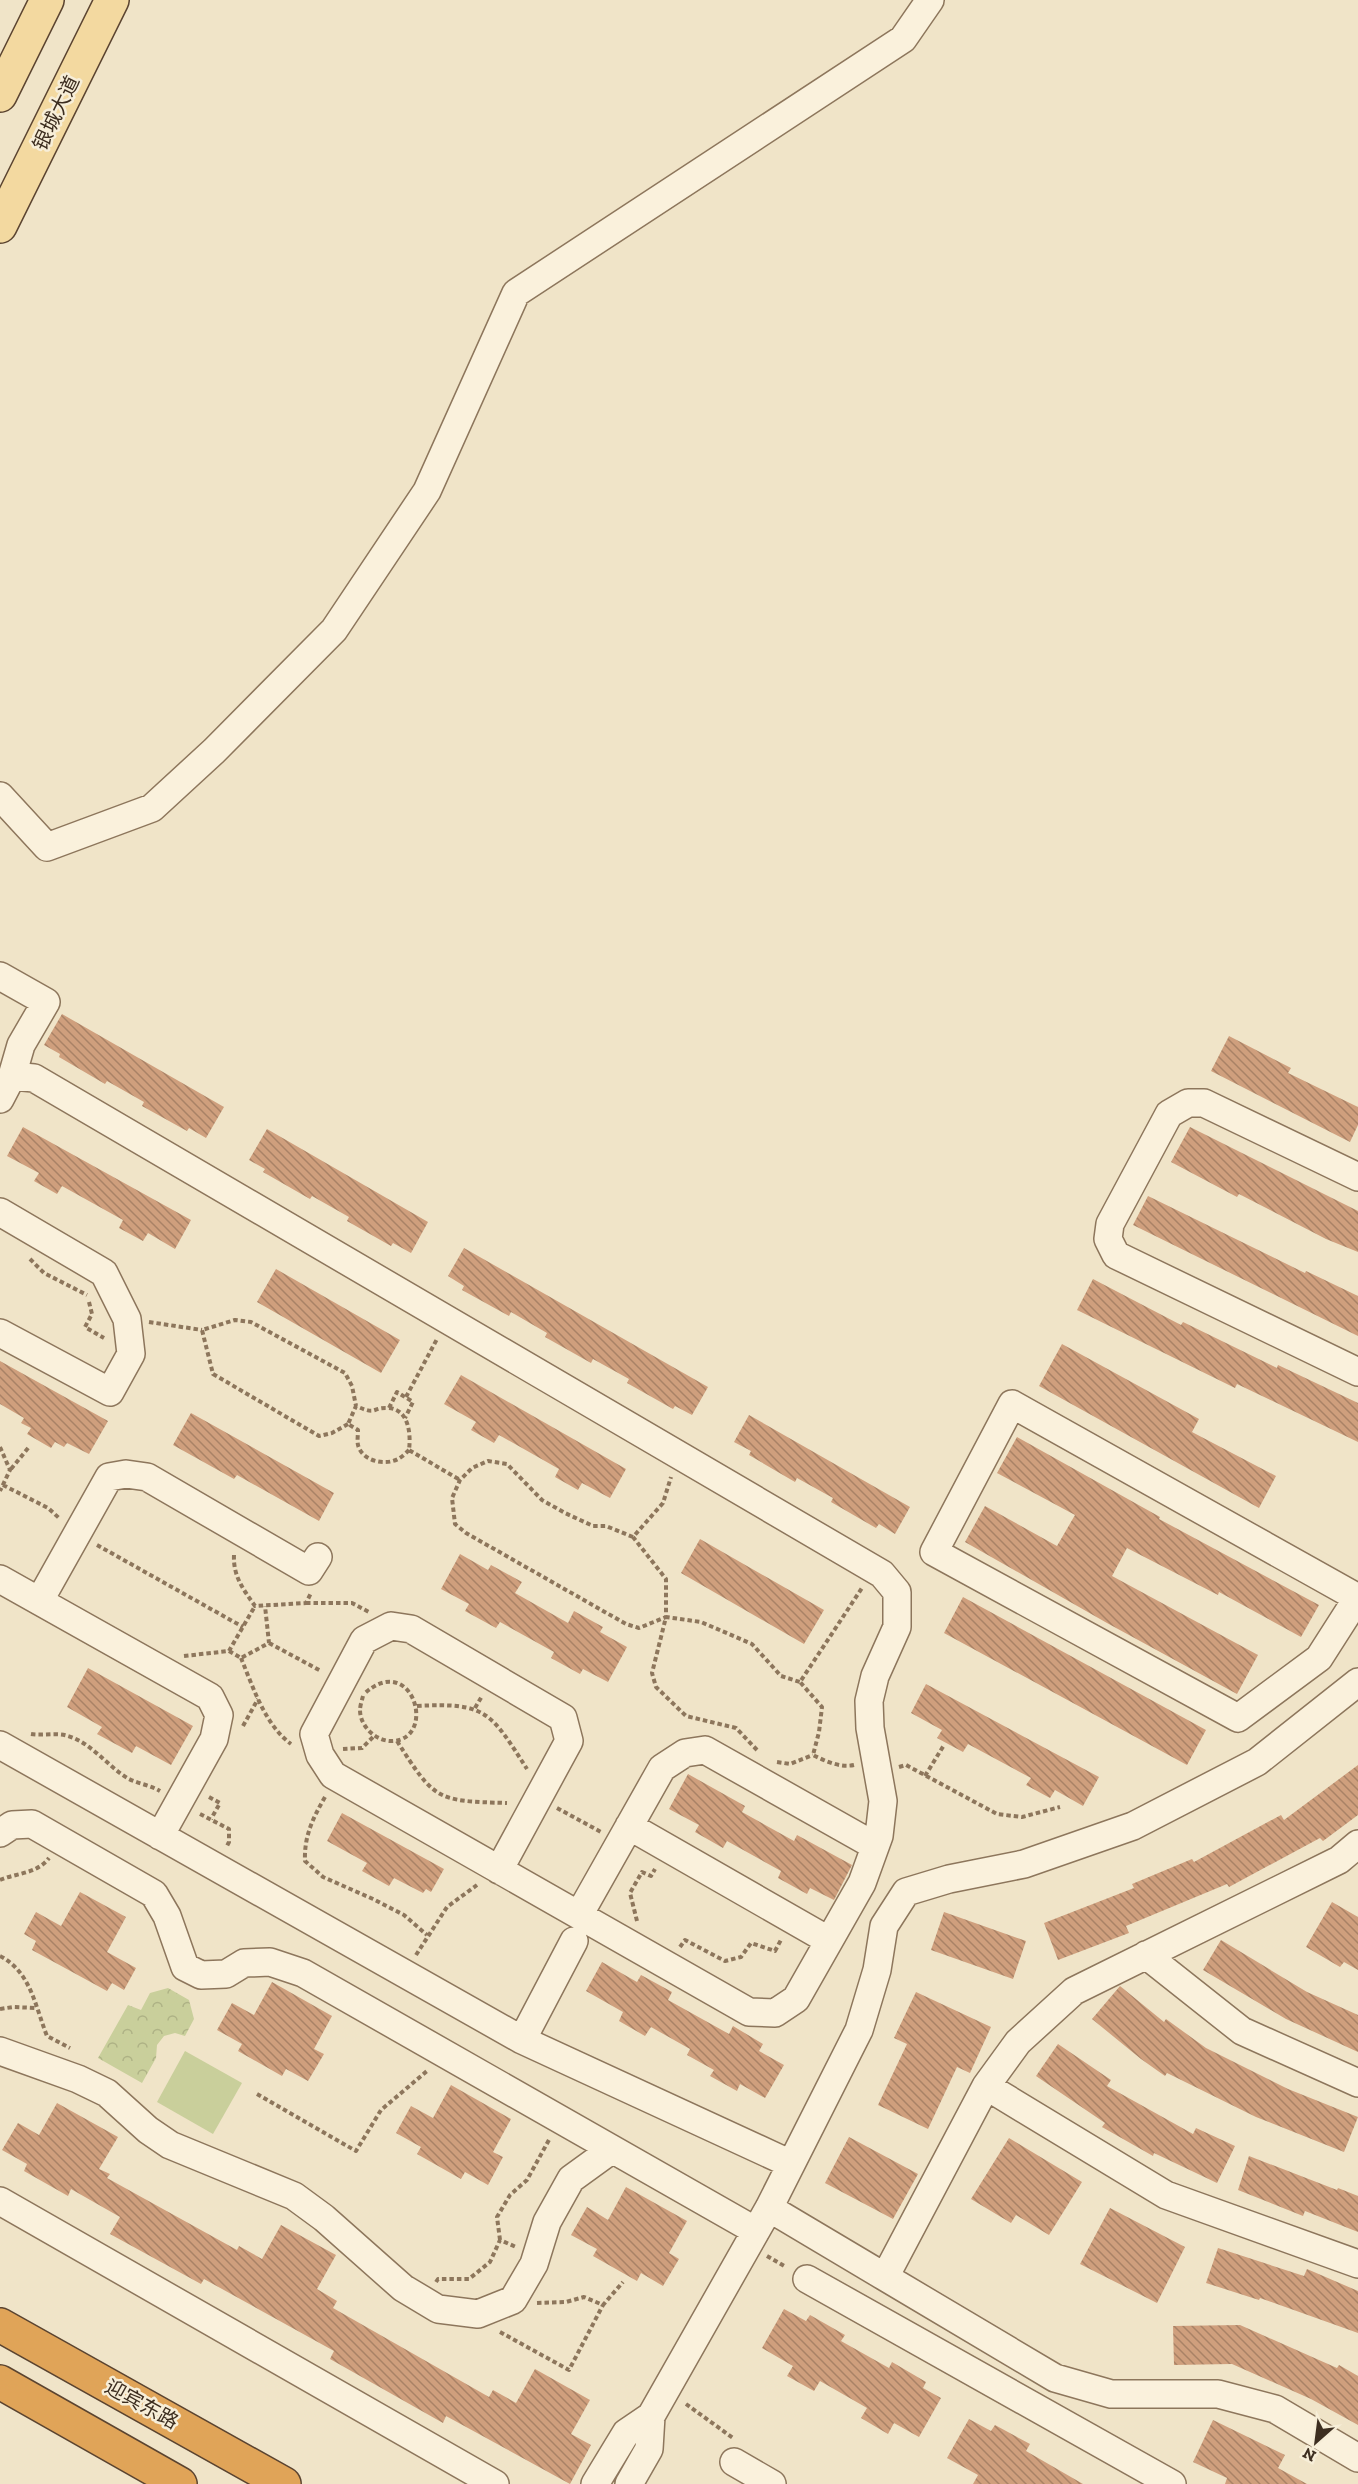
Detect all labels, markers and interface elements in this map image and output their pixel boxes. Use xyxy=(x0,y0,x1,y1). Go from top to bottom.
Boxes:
street label: 银城大道 xyxy=(28,72,84,154)
street label: 迎宾东路 xyxy=(101,2374,183,2434)
north arrow xyxy=(1286,2412,1346,2472)
text: N xyxy=(1299,2444,1319,2466)

